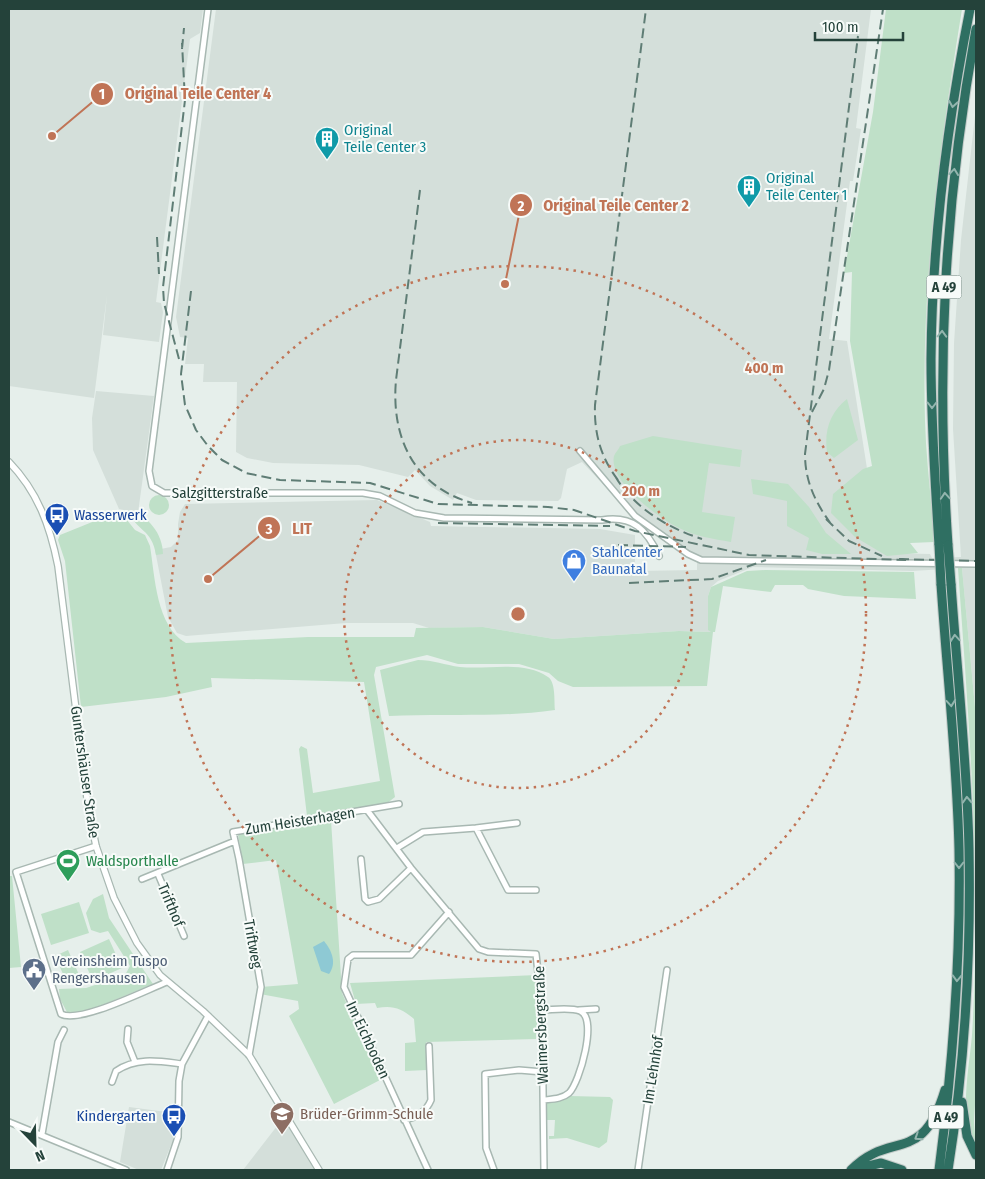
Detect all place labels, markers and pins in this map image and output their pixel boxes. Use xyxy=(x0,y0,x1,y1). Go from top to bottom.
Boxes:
callout: Original Teile Center 4 xyxy=(90,78,281,109)
place label: Original Teile Center 3 xyxy=(344,121,427,156)
building icon: Original Teile Center 3 xyxy=(314,126,340,160)
place label: Original Teile Center 1 xyxy=(766,169,847,204)
building icon: Original Teile Center 1 xyxy=(736,174,762,208)
callout: Original Teile Center 2 xyxy=(508,190,699,221)
bus stop icon: Wasserwerk xyxy=(44,502,70,536)
place label: Wasserwerk xyxy=(74,506,147,524)
callout: LIT xyxy=(257,513,321,544)
place label: Stahlcenter Baunatal xyxy=(592,543,663,578)
shop icon: Stahlcenter Baunatal xyxy=(561,548,587,582)
centre of rings xyxy=(509,605,527,623)
sports icon: Waldsporthalle xyxy=(55,848,81,882)
place label: Waldsporthalle xyxy=(86,852,179,870)
place label: Vereinsheim Tuspo Rengershausen xyxy=(52,952,168,987)
public building icon: Vereinsheim Tuspo Rengershausen xyxy=(21,957,47,991)
school or university icon: Brüder-Grimm-Schule xyxy=(269,1101,295,1135)
bus stop icon: Kindergarten xyxy=(161,1103,187,1137)
place label: Brüder-Grimm-Schule xyxy=(300,1105,434,1123)
place label: Kindergarten xyxy=(77,1107,156,1125)

